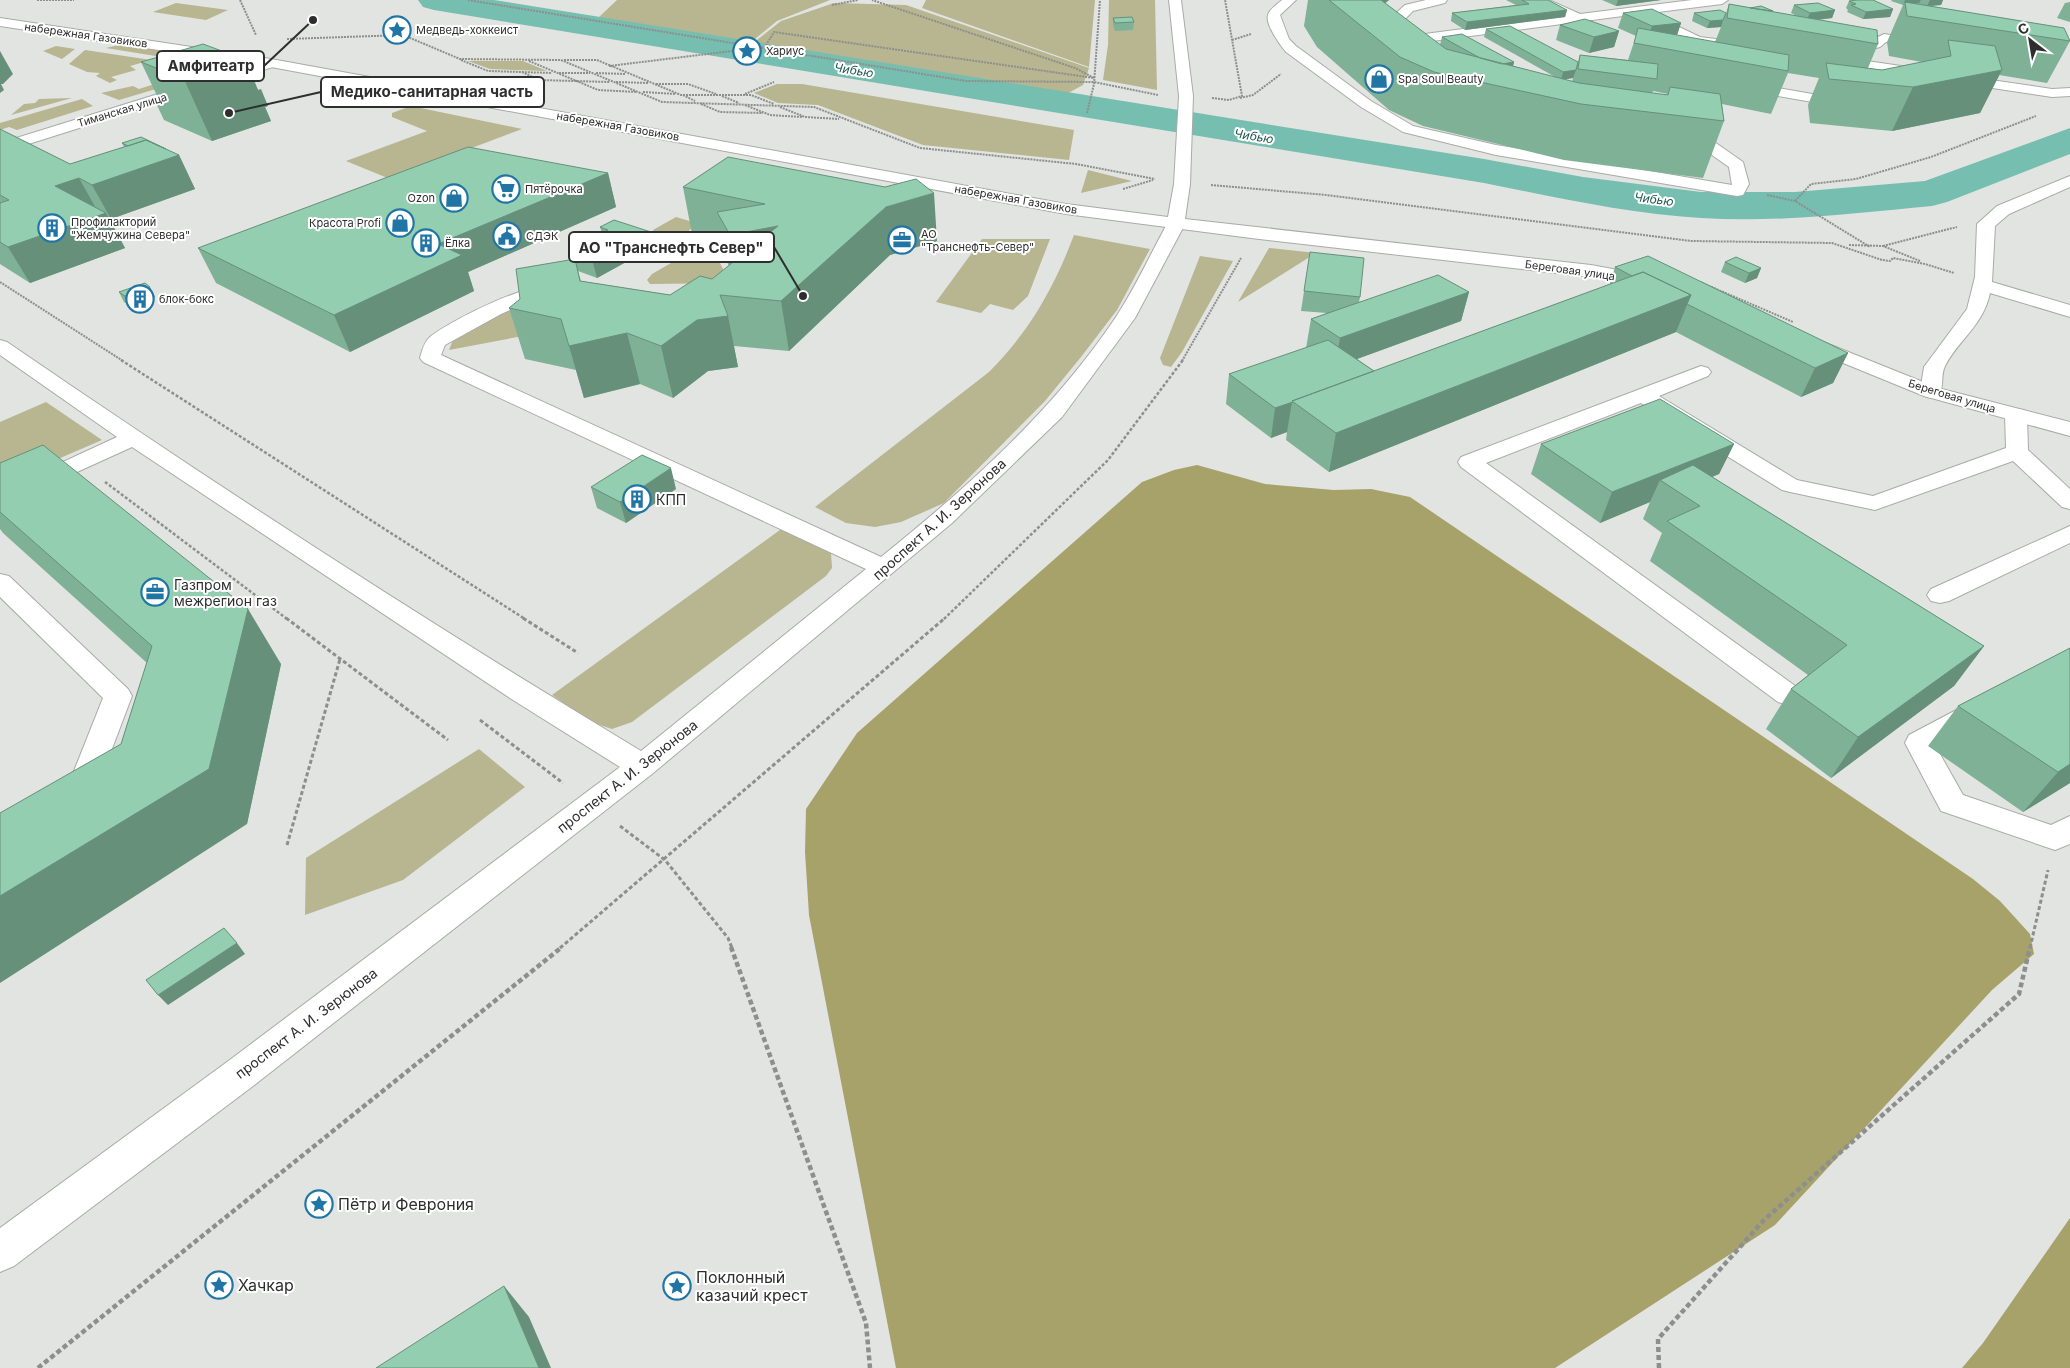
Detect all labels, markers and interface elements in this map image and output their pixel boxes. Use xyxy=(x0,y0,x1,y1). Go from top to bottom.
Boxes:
place icon: Медведь-хоккеист xyxy=(382,15,412,45)
north arrow xyxy=(2005,15,2055,65)
text: С xyxy=(2014,18,2032,38)
street label: набережная Газовиков xyxy=(23,19,149,51)
place label: Медведь-хоккеист xyxy=(416,23,519,37)
place icon: Хариус xyxy=(732,36,762,66)
place label: Хариус xyxy=(766,44,804,58)
callout: Амфитеатр xyxy=(157,51,264,81)
text: Амфитеатр xyxy=(168,56,254,75)
water label: Чибью xyxy=(833,60,875,80)
shop icon: Spa Soul Beauty xyxy=(1364,64,1394,94)
place label: Spa Soul Beauty xyxy=(1398,72,1483,86)
callout: Медико-санитарная часть xyxy=(321,77,544,107)
text: Медико-санитарная часть xyxy=(331,82,533,101)
street label: Тиманская улица xyxy=(75,90,169,130)
street label: набережная Газовиков xyxy=(556,108,680,144)
water label: Чибью xyxy=(1233,126,1275,146)
supermarket icon: Пятёрочка xyxy=(491,174,521,204)
street label: набережная Газовиков xyxy=(954,181,1078,217)
place label: Пятёрочка xyxy=(525,182,583,196)
shop icon: Ozon xyxy=(439,183,469,213)
water label: Чибью xyxy=(1634,189,1674,209)
place label: Ozon xyxy=(408,191,435,205)
shop icon: Красота Profi xyxy=(385,208,415,238)
building icon: Профилакторий "Жемчужина Севера" xyxy=(37,213,67,243)
place label: Профилакторий "Жемчужина Севера" xyxy=(71,215,190,242)
place label: Красота Profi xyxy=(309,216,381,230)
public building icon: СДЭК xyxy=(492,221,522,251)
office icon: АО "Транснефть-Север" xyxy=(887,225,917,255)
place label: АО "Транснефть-Север" xyxy=(921,227,1034,254)
building icon: Ёлка xyxy=(411,228,441,258)
place label: СДЭК xyxy=(526,229,559,243)
callout: АО "Транснефть Север" xyxy=(569,232,774,262)
place label: Ёлка xyxy=(445,236,470,250)
text: АО "Транснефть Север" xyxy=(579,238,763,257)
street label: Береговая улица xyxy=(1524,257,1616,283)
building icon: блок-бокс xyxy=(125,284,155,314)
place label: блок-бокс xyxy=(159,292,214,306)
street label: Береговая улица xyxy=(1907,376,1997,416)
street label: проспект А. И. Зерюнова xyxy=(869,455,1009,583)
building icon: КПП xyxy=(622,484,652,514)
place label: КПП xyxy=(656,491,686,508)
place label: Газпром межрегион газ xyxy=(174,576,277,609)
office icon: Газпром межрегион газ xyxy=(140,577,170,607)
street label: проспект А. И. Зерюнова xyxy=(553,716,701,836)
street label: проспект А. И. Зерюнова xyxy=(232,964,380,1082)
place icon: Пётр и Феврония xyxy=(304,1189,334,1219)
place label: Пётр и Феврония xyxy=(338,1194,474,1214)
place label: Поклонный казачий крест xyxy=(696,1267,808,1305)
place icon: Хачкар xyxy=(204,1270,234,1300)
place icon: Поклонный казачий крест xyxy=(662,1271,692,1301)
place label: Хачкар xyxy=(238,1275,294,1295)

